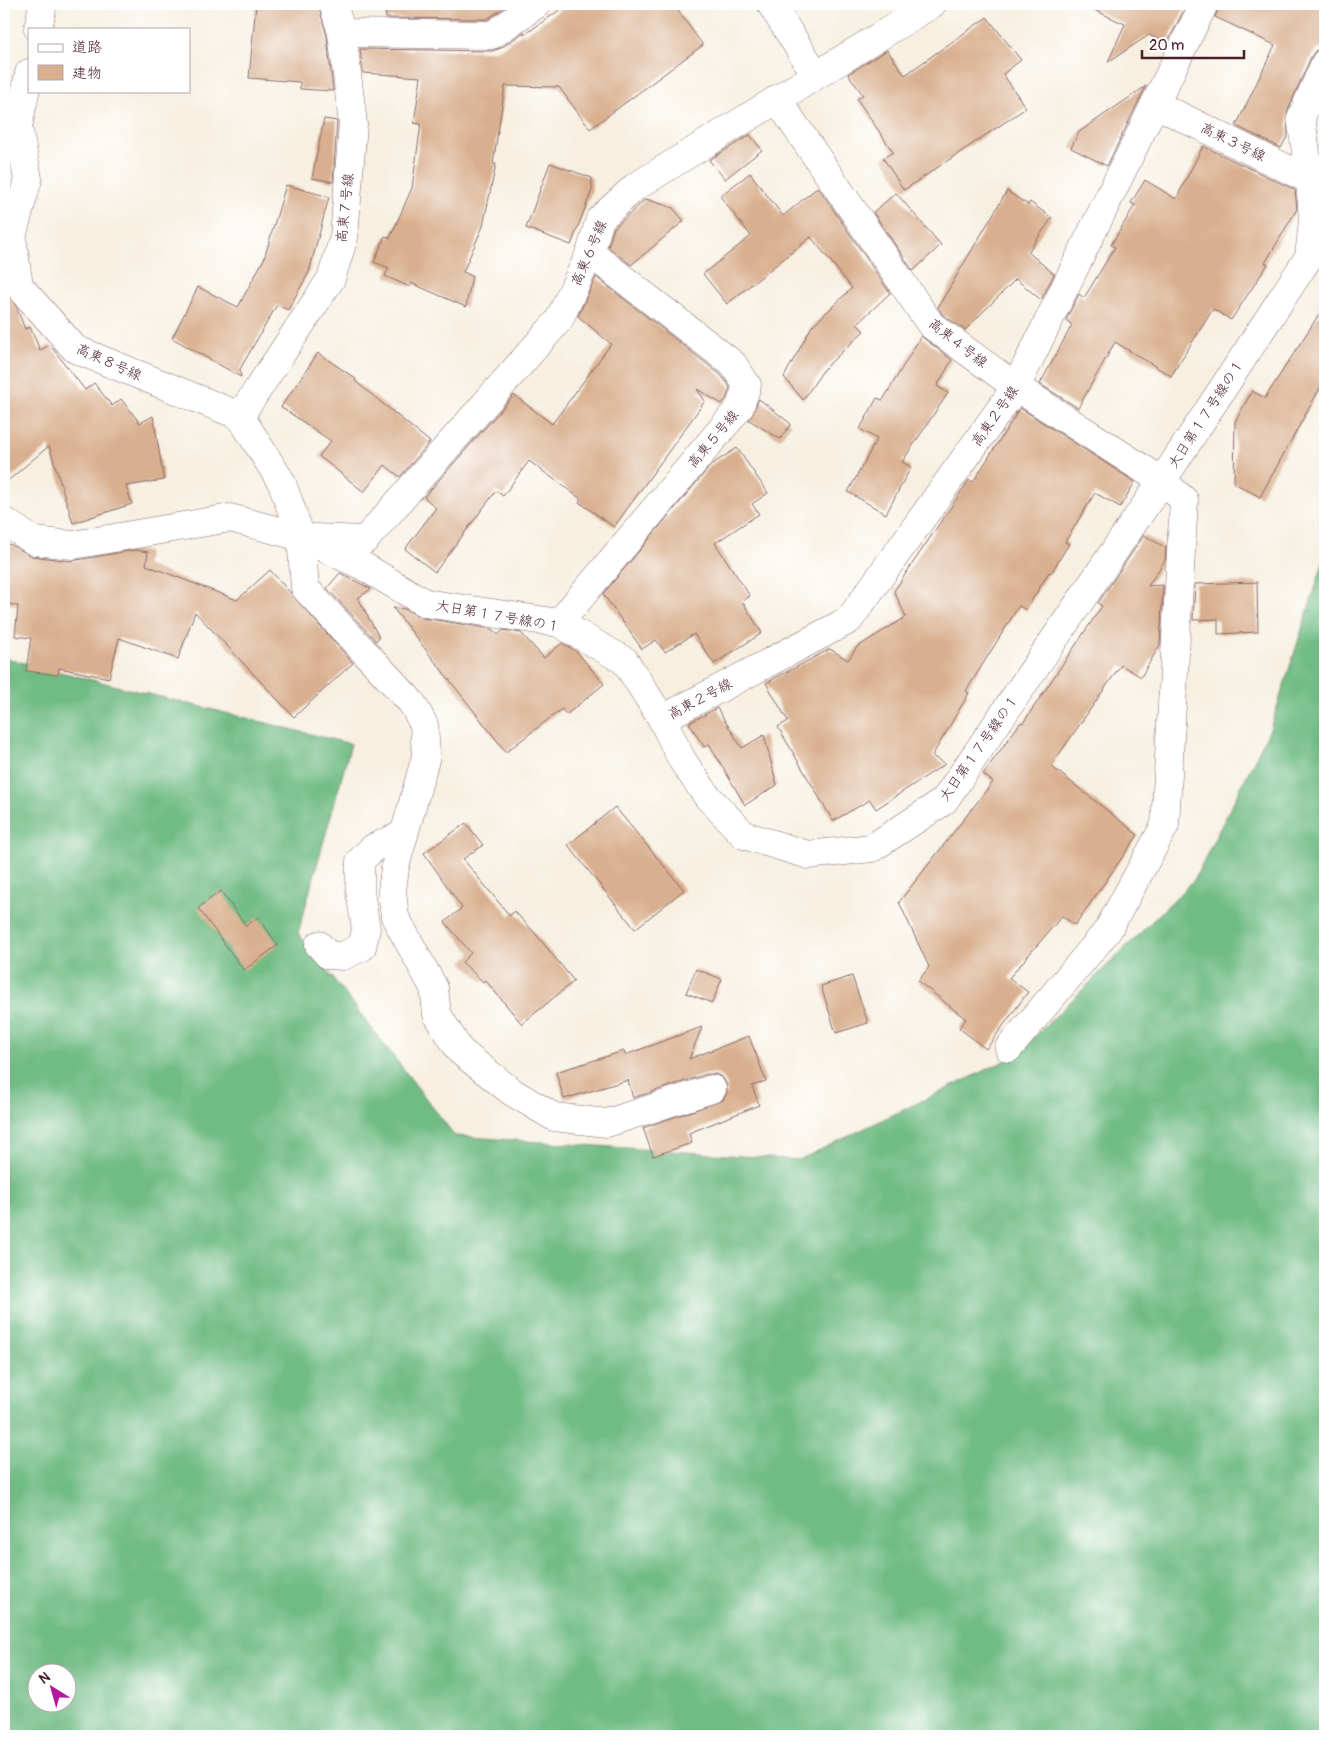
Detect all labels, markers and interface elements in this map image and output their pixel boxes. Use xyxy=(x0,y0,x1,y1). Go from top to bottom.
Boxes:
legend xyxy=(28,28,190,92)
scale bar xyxy=(1142,28,1244,60)
text: 20 m xyxy=(1149,36,1184,55)
text: 道路 xyxy=(72,38,102,57)
text: 建物 xyxy=(72,64,102,83)
street label: 高東３号線 xyxy=(1198,119,1268,165)
street label: 高東７号線 xyxy=(333,172,357,244)
street label: 高東６号線 xyxy=(568,217,610,289)
street label: 高東４号線 xyxy=(925,315,991,371)
street label: 高東８号線 xyxy=(74,340,144,384)
street label: 大日第１７号線の１ xyxy=(1165,357,1247,471)
street label: 高東２号線 xyxy=(968,382,1022,450)
street label: 高東５号線 xyxy=(684,407,742,471)
street label: 大日第１７号線の１ xyxy=(434,597,562,635)
street label: 高東２号線 xyxy=(665,675,735,723)
street label: 大日第１７号線の１ xyxy=(936,692,1022,804)
north arrow xyxy=(28,1662,78,1712)
text: N xyxy=(36,1668,53,1688)

